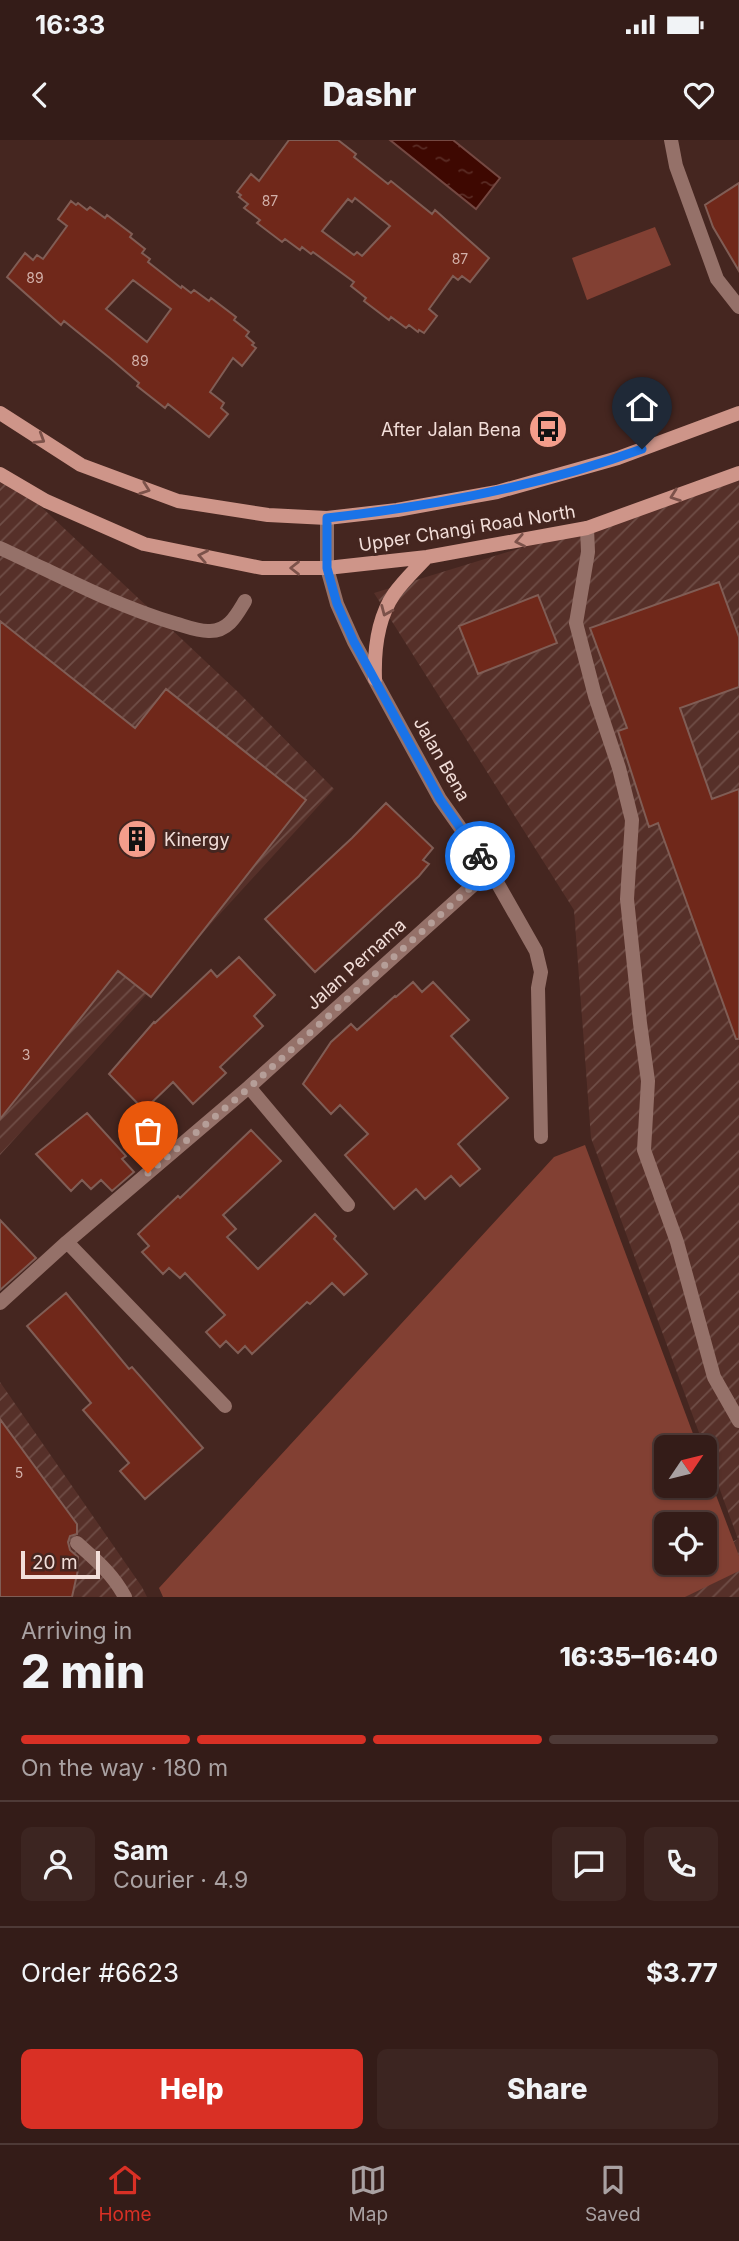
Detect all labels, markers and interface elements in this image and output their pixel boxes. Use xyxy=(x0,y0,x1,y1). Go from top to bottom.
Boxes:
text: 16:33 xyxy=(35,9,105,40)
text: Dashr xyxy=(322,75,417,114)
icon: back xyxy=(21,76,59,114)
icon: heart xyxy=(680,76,718,114)
house number: 87 xyxy=(262,192,278,209)
house number: 87 xyxy=(452,250,468,267)
house number: 89 xyxy=(26,269,44,286)
house number: 89 xyxy=(131,352,149,369)
pin xyxy=(612,377,672,449)
icon: home xyxy=(623,388,661,426)
bus stop icon: After Jalan Bena xyxy=(527,408,569,450)
place label: After Jalan Bena xyxy=(381,419,521,440)
one-way arrow xyxy=(33,431,46,444)
one-way arrow xyxy=(139,480,151,494)
one-way arrow xyxy=(669,488,681,502)
street label: Upper Changi Road North xyxy=(357,500,577,556)
one-way arrow xyxy=(514,532,526,547)
one-way arrow xyxy=(197,549,209,564)
one-way arrow xyxy=(289,560,299,576)
one-way arrow xyxy=(380,603,394,616)
street label: Jalan Bena xyxy=(410,713,474,805)
building icon: Kinergy xyxy=(116,818,158,860)
courier xyxy=(445,821,515,891)
place label: Kinergy xyxy=(164,829,230,850)
icon: bike xyxy=(461,837,499,875)
street label: Jalan Pernama xyxy=(302,914,410,1014)
house number: 3 xyxy=(22,1046,30,1063)
pin xyxy=(118,1101,178,1173)
icon: bag xyxy=(129,1112,167,1150)
north arrow xyxy=(654,1435,718,1498)
map controls xyxy=(654,1435,717,1575)
house number: 5 xyxy=(15,1464,23,1481)
button: locate xyxy=(654,1512,717,1575)
scale bar xyxy=(21,1548,100,1580)
text: 20 m xyxy=(32,1551,78,1574)
text: Arriving in xyxy=(21,1617,132,1645)
text: 16:35–16:40 xyxy=(559,1641,718,1672)
text: 2 min xyxy=(21,1643,145,1699)
text: On the way · 180 m xyxy=(21,1754,228,1782)
button: person xyxy=(21,1827,95,1901)
button: chat xyxy=(552,1827,626,1901)
button: phone xyxy=(644,1827,718,1901)
text: Sam xyxy=(113,1835,169,1866)
text: Courier · 4.9 xyxy=(113,1866,248,1894)
text: Order #6623 xyxy=(21,1957,179,1988)
text: $3.77 xyxy=(646,1957,718,1988)
button: Help xyxy=(21,2049,363,2129)
button: Share xyxy=(377,2049,718,2129)
tab: Home xyxy=(98,2161,152,2226)
tab: Map xyxy=(349,2161,388,2226)
tab: Saved xyxy=(585,2161,641,2226)

